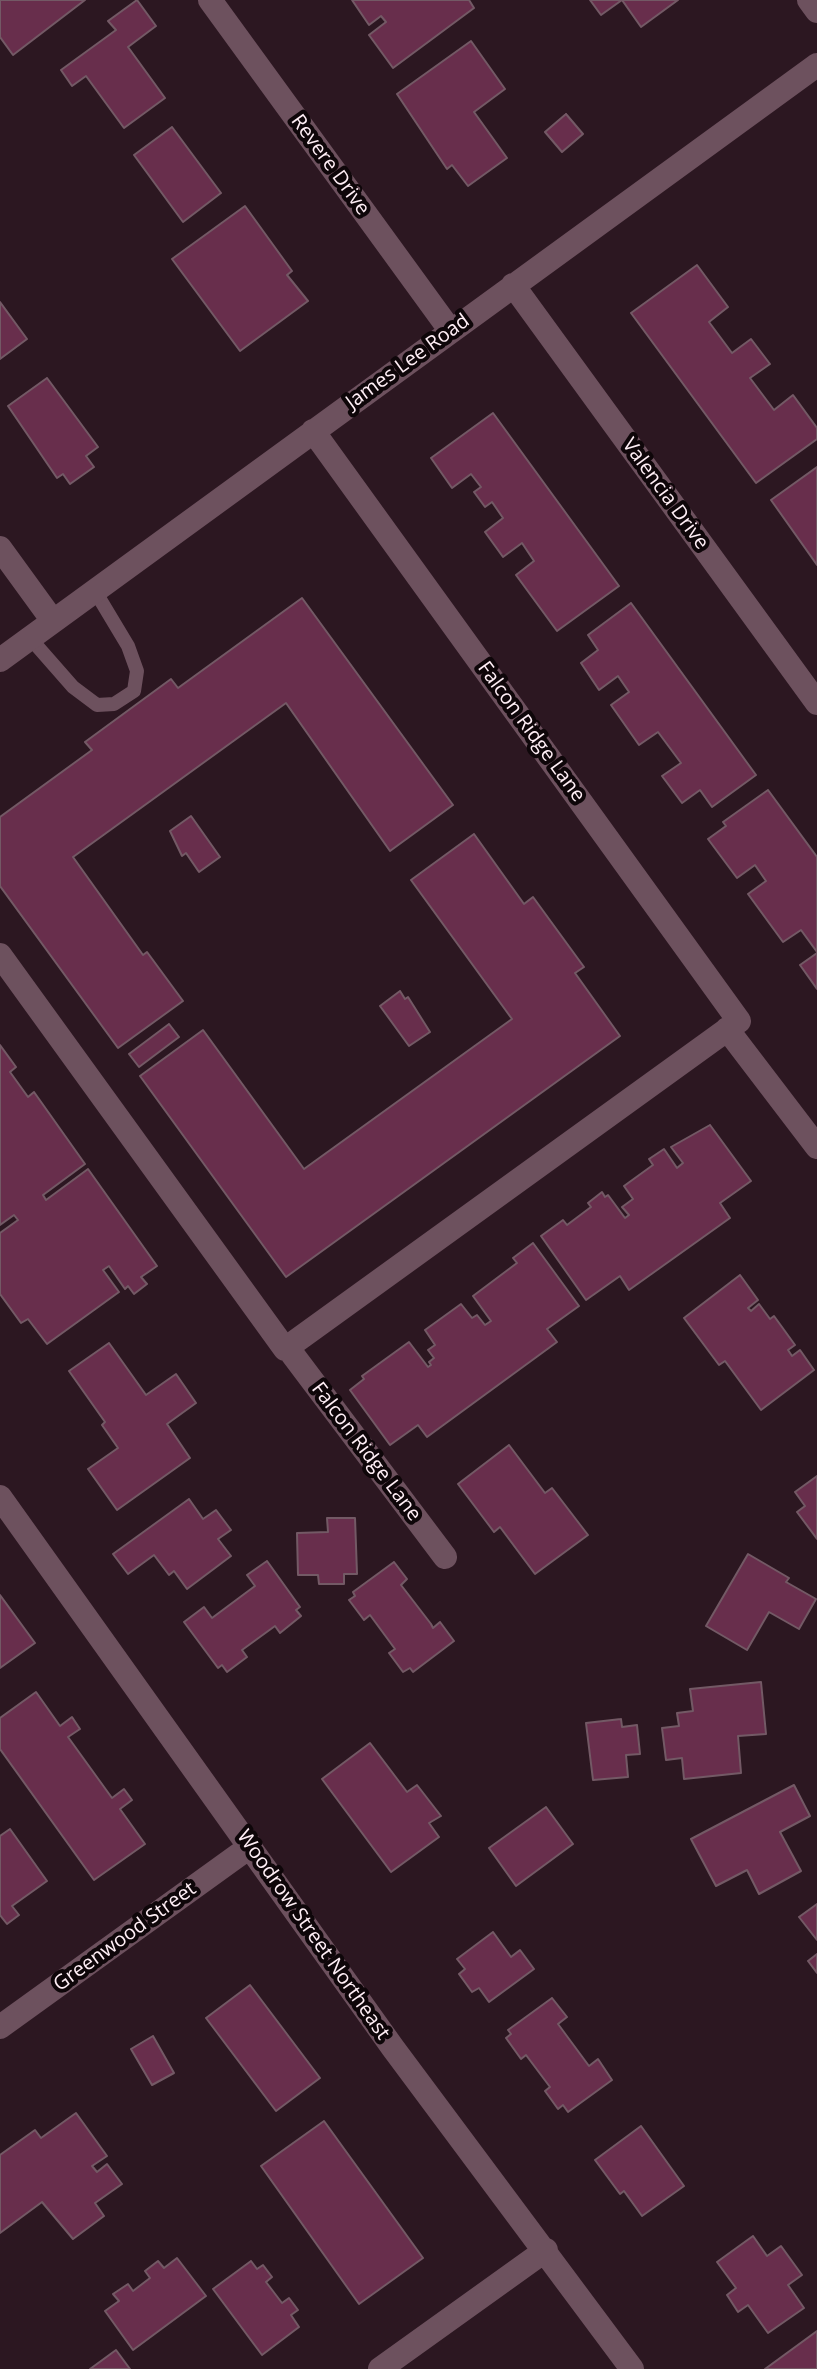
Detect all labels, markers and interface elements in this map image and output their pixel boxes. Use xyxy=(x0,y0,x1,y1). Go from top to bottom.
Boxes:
street label: Revere Drive xyxy=(286,110,374,220)
street label: James Lee Road xyxy=(342,309,474,415)
street label: Valencia Drive xyxy=(617,434,713,554)
street label: Falcon Ridge Lane xyxy=(472,657,590,807)
street label: Falcon Ridge Lane xyxy=(306,1378,426,1526)
street label: Woodrow Street Northeast xyxy=(231,1826,395,2044)
street label: Greenwood Street xyxy=(49,1877,201,1997)

